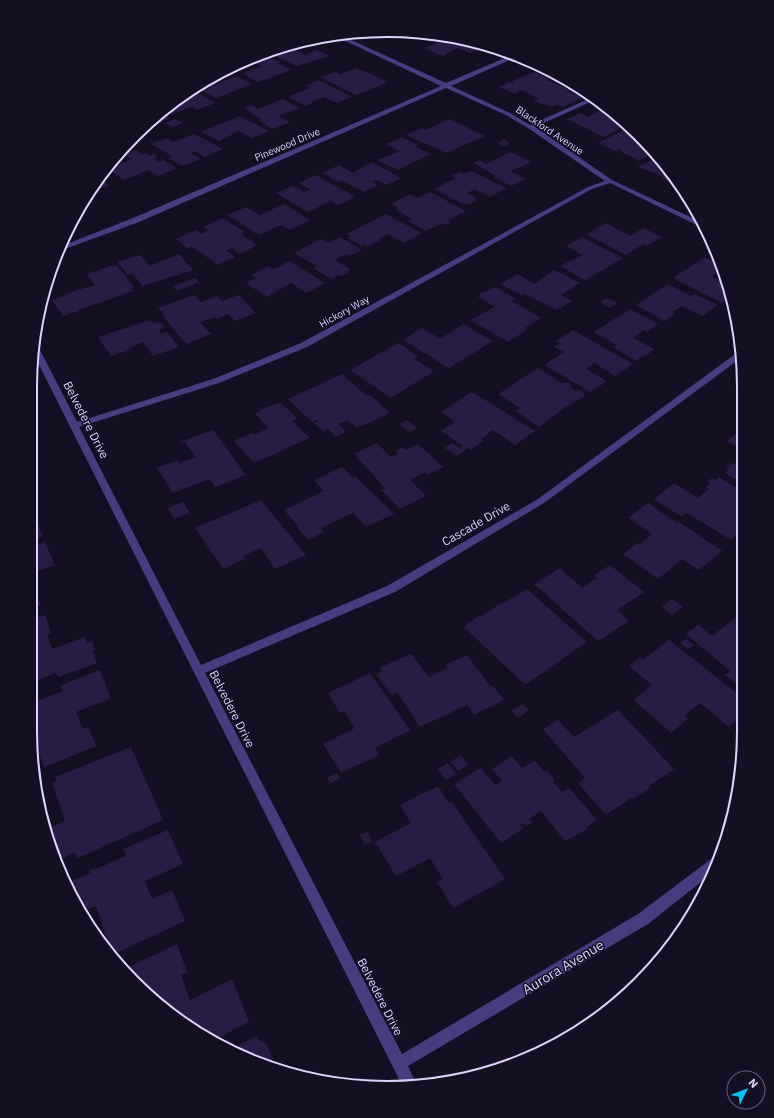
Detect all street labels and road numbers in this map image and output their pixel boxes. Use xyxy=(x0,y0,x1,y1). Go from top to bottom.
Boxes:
street label: Blackford Avenue xyxy=(513,103,586,158)
street label: Pinewood Drive xyxy=(252,125,322,164)
street label: Hickory Way xyxy=(317,292,372,331)
street label: Belvedere Drive xyxy=(60,378,113,461)
street label: Cascade Drive xyxy=(439,498,513,549)
street label: Belvedere Drive xyxy=(206,667,259,750)
street label: Aurora Avenue xyxy=(519,935,608,999)
street label: Belvedere Drive xyxy=(354,955,407,1038)

